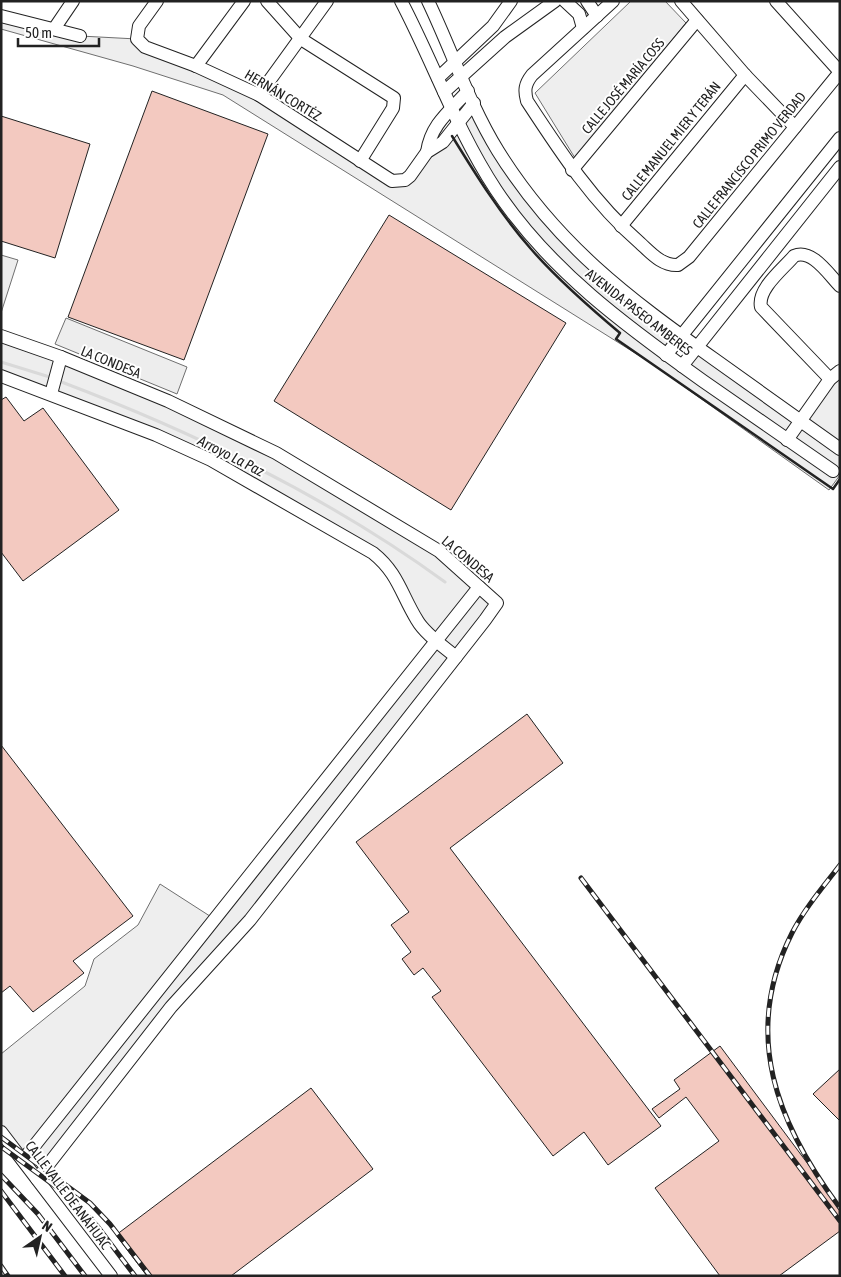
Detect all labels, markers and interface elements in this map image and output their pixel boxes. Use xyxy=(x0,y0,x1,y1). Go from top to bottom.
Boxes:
scale bar xyxy=(18,15,99,47)
text: 50 m xyxy=(25,24,52,41)
street label: CALLE JOSÉ MARÍA COSS xyxy=(578,35,668,137)
street label: HERNÁN CORTÉZ xyxy=(242,66,324,124)
street label: CALLE MANUEL MIER Y TERÁN xyxy=(618,78,724,204)
street label: CALLE FRANCISCO PRIMO VERDAD xyxy=(689,88,809,231)
street label: AVENIDA PASEO AMBERES xyxy=(583,265,695,359)
street label: LA CONDESA xyxy=(79,343,143,381)
water label: Arroyo La Paz xyxy=(194,431,268,480)
street label: LA CONDESA xyxy=(439,533,497,586)
street label: CALLE VALLE DE ANÁHUAC xyxy=(22,1138,114,1252)
north arrow xyxy=(15,1212,65,1262)

